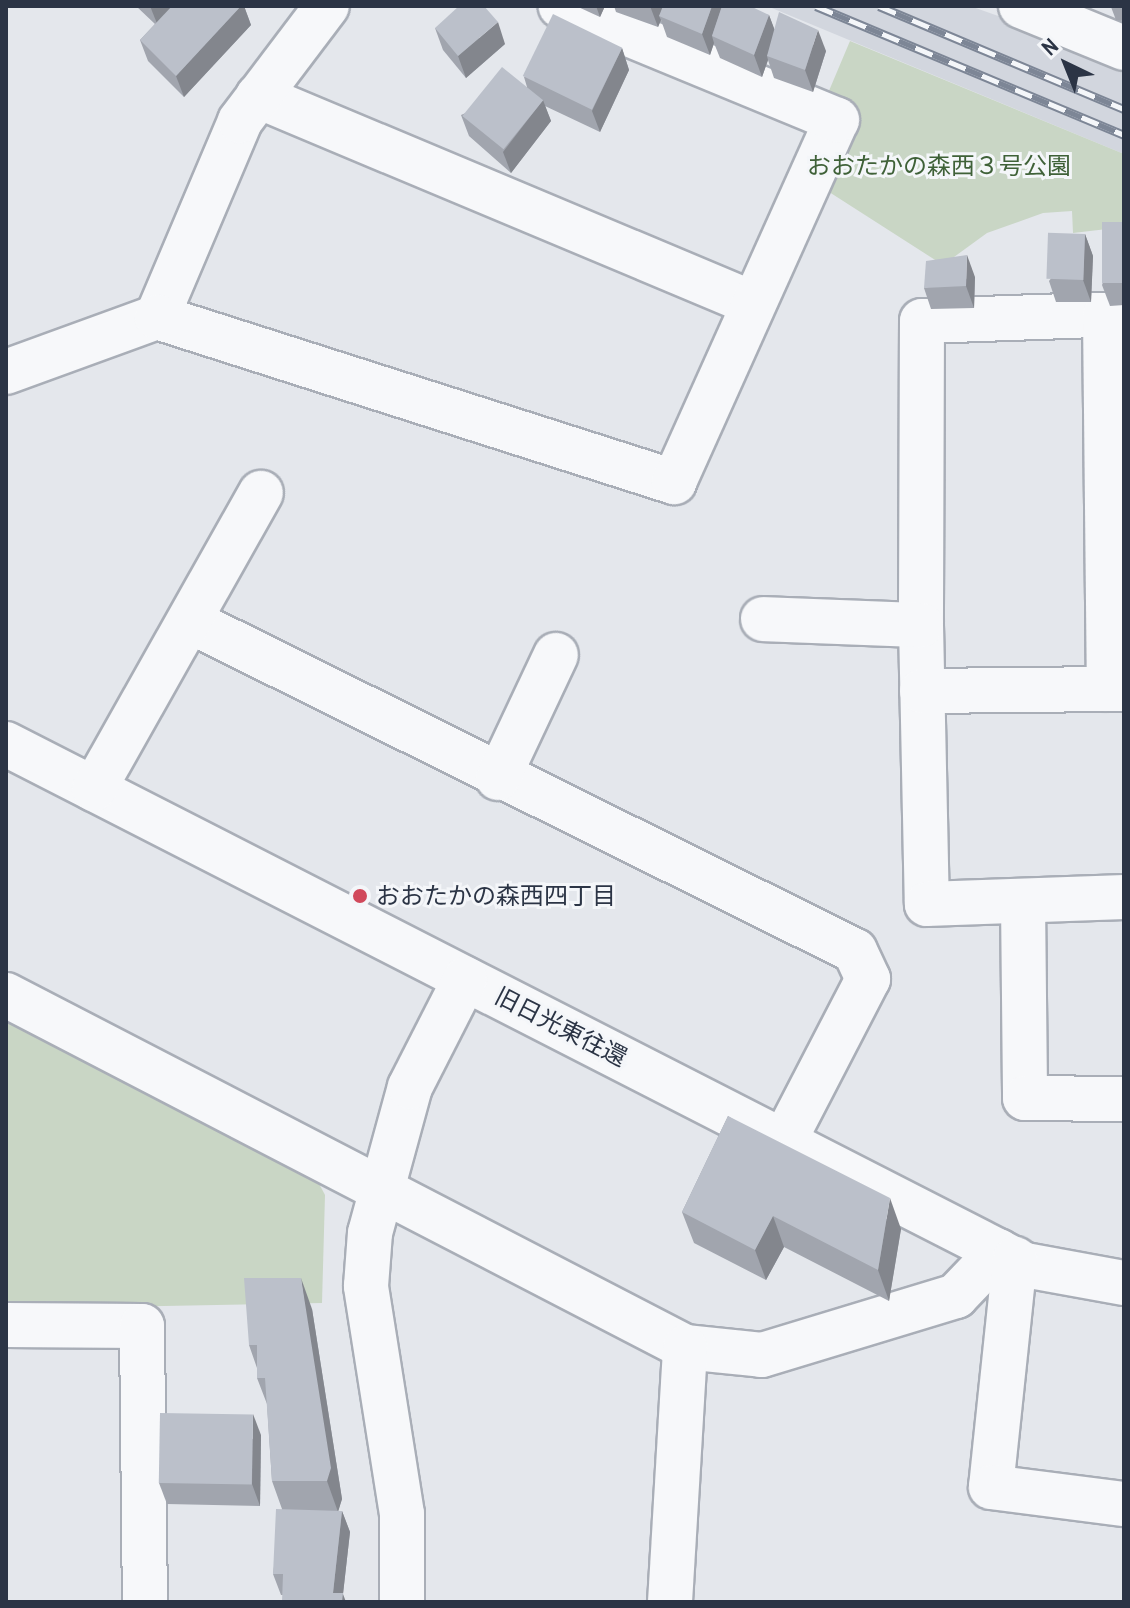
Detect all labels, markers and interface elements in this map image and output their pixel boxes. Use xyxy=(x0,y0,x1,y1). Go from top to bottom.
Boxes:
north arrow xyxy=(1026,24,1106,104)
text: N xyxy=(1035,31,1065,62)
park label: おおたかの森西３号公園 xyxy=(807,152,1071,180)
place label: おおたかの森西四丁目 xyxy=(376,882,616,910)
marker: おおたかの森西四丁目 xyxy=(351,887,369,905)
street label: 旧日光東往還 xyxy=(490,981,632,1073)

